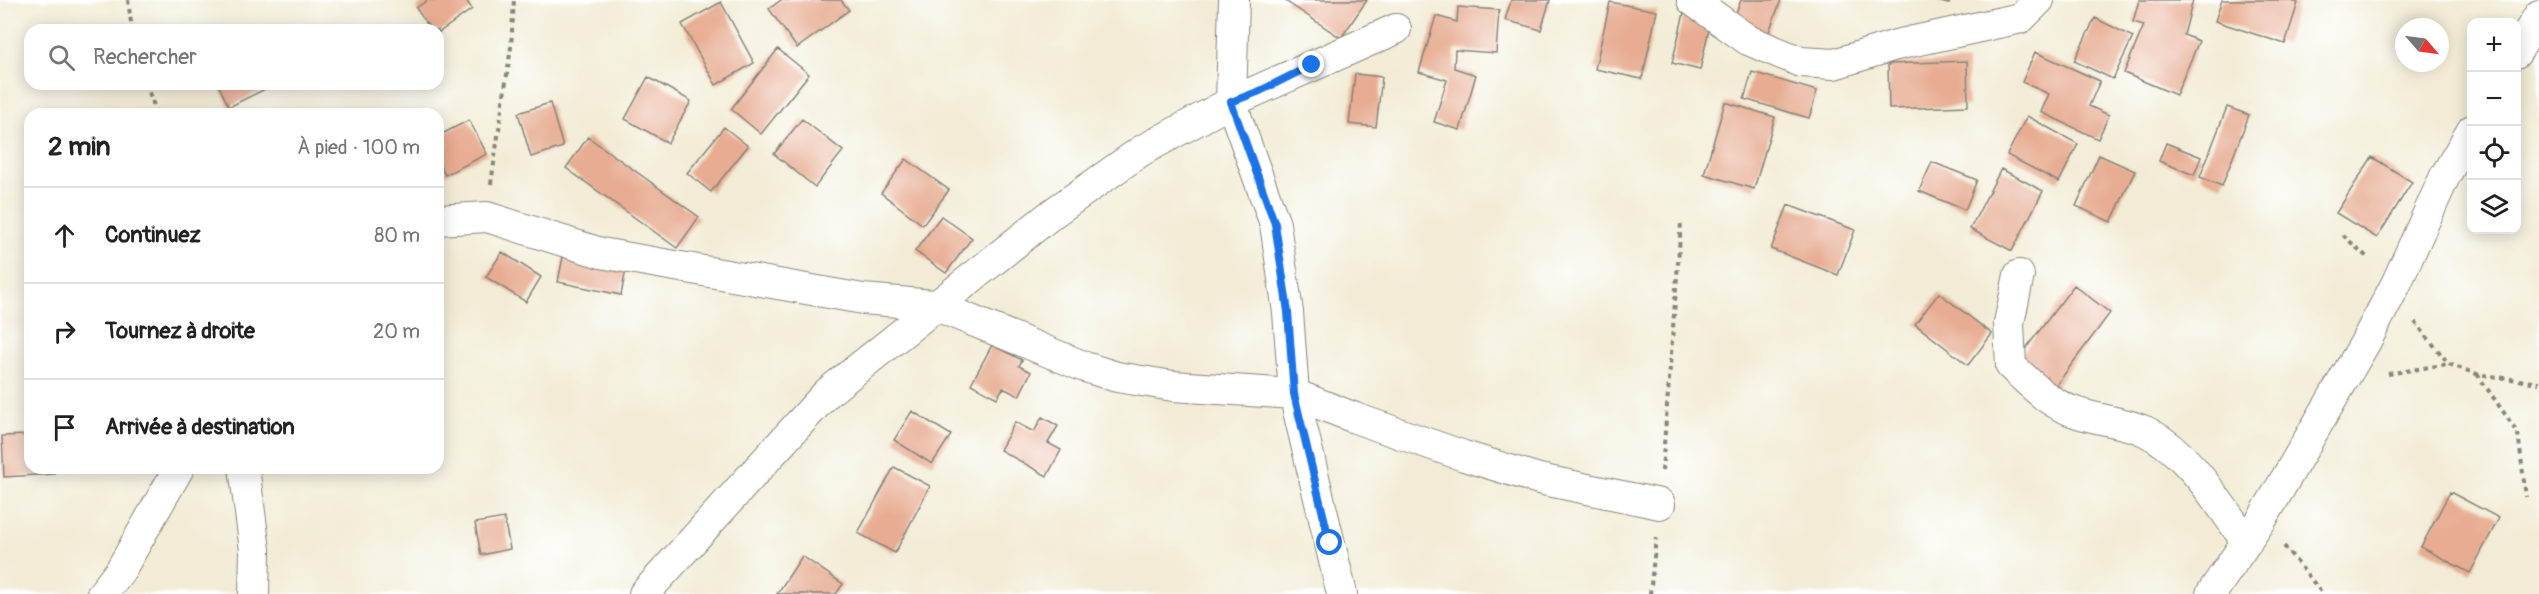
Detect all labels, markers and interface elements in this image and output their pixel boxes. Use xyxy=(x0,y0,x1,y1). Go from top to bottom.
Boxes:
north arrow xyxy=(2395,18,2449,72)
map controls xyxy=(2467,18,2521,234)
button: + xyxy=(2467,18,2521,72)
search box xyxy=(24,24,444,90)
icon: search xyxy=(45,41,78,74)
text: Rechercher xyxy=(93,43,197,71)
route end xyxy=(1298,51,1324,77)
button: − xyxy=(2467,72,2521,126)
button: locate xyxy=(2467,126,2521,180)
text: 2 min xyxy=(48,131,110,163)
text: À pied · 100 m xyxy=(297,135,420,160)
button: layers xyxy=(2467,180,2521,234)
icon: ahead xyxy=(48,219,81,252)
text: Continuez xyxy=(105,221,201,249)
text: 80 m xyxy=(374,223,420,248)
icon: right xyxy=(48,315,81,348)
text: Tournez à droite xyxy=(105,317,255,345)
text: 20 m xyxy=(373,319,420,344)
icon: arrive xyxy=(48,411,81,444)
text: Arrivée à destination xyxy=(105,413,295,441)
route start xyxy=(1316,529,1342,555)

